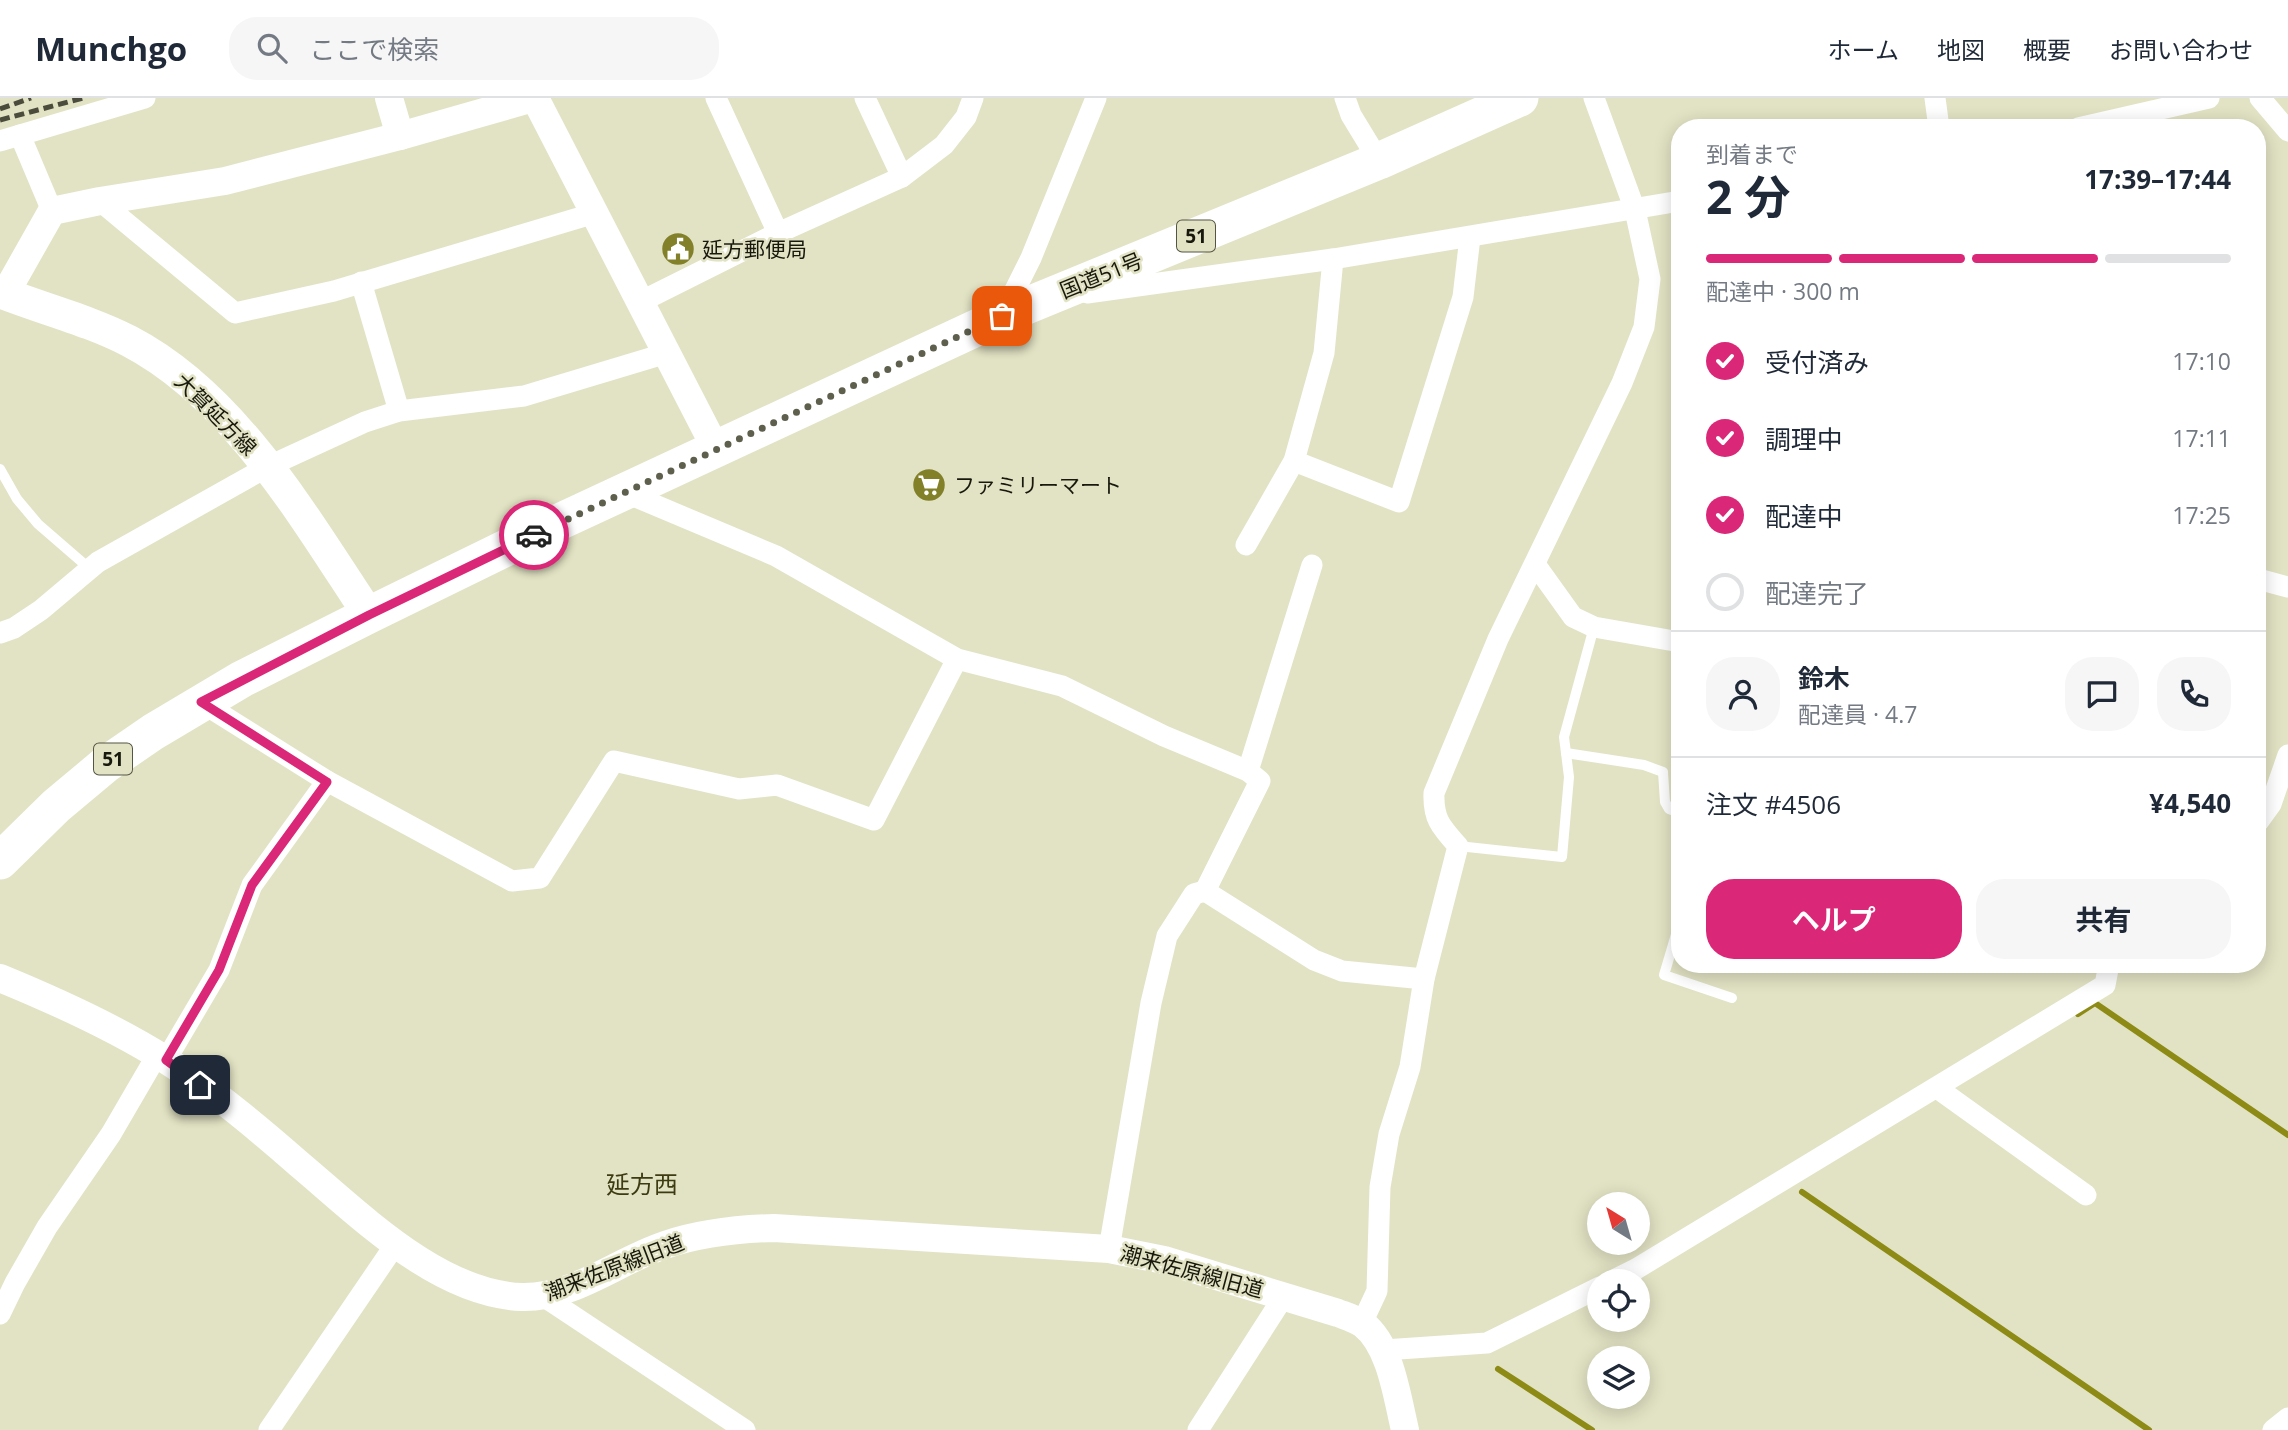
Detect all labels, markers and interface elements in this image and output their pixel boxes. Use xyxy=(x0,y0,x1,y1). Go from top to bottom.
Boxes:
search box xyxy=(229,17,719,80)
text: Munchgo xyxy=(35,26,187,71)
icon: search xyxy=(253,29,291,67)
text: ここで検索 xyxy=(309,31,439,67)
text: ホーム xyxy=(1828,33,1899,66)
text: 地図 xyxy=(1937,33,1985,66)
text: 概要 xyxy=(2023,33,2071,66)
text: お問い合わせ xyxy=(2109,33,2253,66)
text: 到着まで xyxy=(1706,138,1798,170)
text: 17:39–17:44 xyxy=(2084,161,2231,197)
text: 2 分 xyxy=(1706,165,1790,227)
road number: 51 xyxy=(1177,220,1215,252)
public building icon: 延方郵便局 xyxy=(659,230,697,268)
place label: 延方郵便局 xyxy=(702,235,807,263)
street label: 国道51号 xyxy=(1055,246,1147,304)
text: 配達中 · 300 m xyxy=(1706,275,1860,307)
pin xyxy=(972,286,1032,346)
icon: bag xyxy=(983,297,1021,335)
icon: check xyxy=(1706,342,1744,380)
text: 受付済み xyxy=(1765,344,1869,380)
text: 17:10 xyxy=(2172,345,2231,377)
street label: 大賀延方線 xyxy=(169,367,263,461)
icon: check xyxy=(1706,419,1744,457)
text: 調理中 xyxy=(1765,421,1843,457)
text: 17:11 xyxy=(2172,422,2231,454)
supermarket icon: ファミリーマート xyxy=(910,466,948,504)
place label: ファミリーマート xyxy=(954,471,1122,499)
icon: check xyxy=(1706,496,1744,534)
text: 配達中 xyxy=(1765,498,1843,534)
text: 17:25 xyxy=(2172,499,2231,531)
courier xyxy=(499,500,569,570)
icon: car xyxy=(515,516,553,554)
text: 配達完了 xyxy=(1765,575,1869,611)
button: person xyxy=(1706,657,1780,731)
button: chat xyxy=(2065,657,2139,731)
button: phone xyxy=(2157,657,2231,731)
text: 鈴木 xyxy=(1798,660,1850,696)
text: 配達員 · 4.7 xyxy=(1798,698,1917,730)
road number: 51 xyxy=(94,744,132,774)
text: ¥4,540 xyxy=(2149,785,2231,821)
text: 注文 #4506 xyxy=(1706,786,1841,822)
button: ヘルプ xyxy=(1706,879,1962,959)
button: 共有 xyxy=(1976,879,2231,959)
pin xyxy=(170,1055,230,1115)
icon: home xyxy=(181,1066,219,1104)
district label: 延方西 xyxy=(606,1167,678,1200)
north arrow xyxy=(1587,1192,1650,1255)
map controls xyxy=(1587,1192,1650,1409)
street label: 潮来佐原線旧道 xyxy=(540,1228,688,1306)
street label: 潮来佐原線旧道 xyxy=(1117,1238,1267,1304)
button: locate xyxy=(1587,1269,1650,1332)
button: layers xyxy=(1587,1346,1650,1409)

